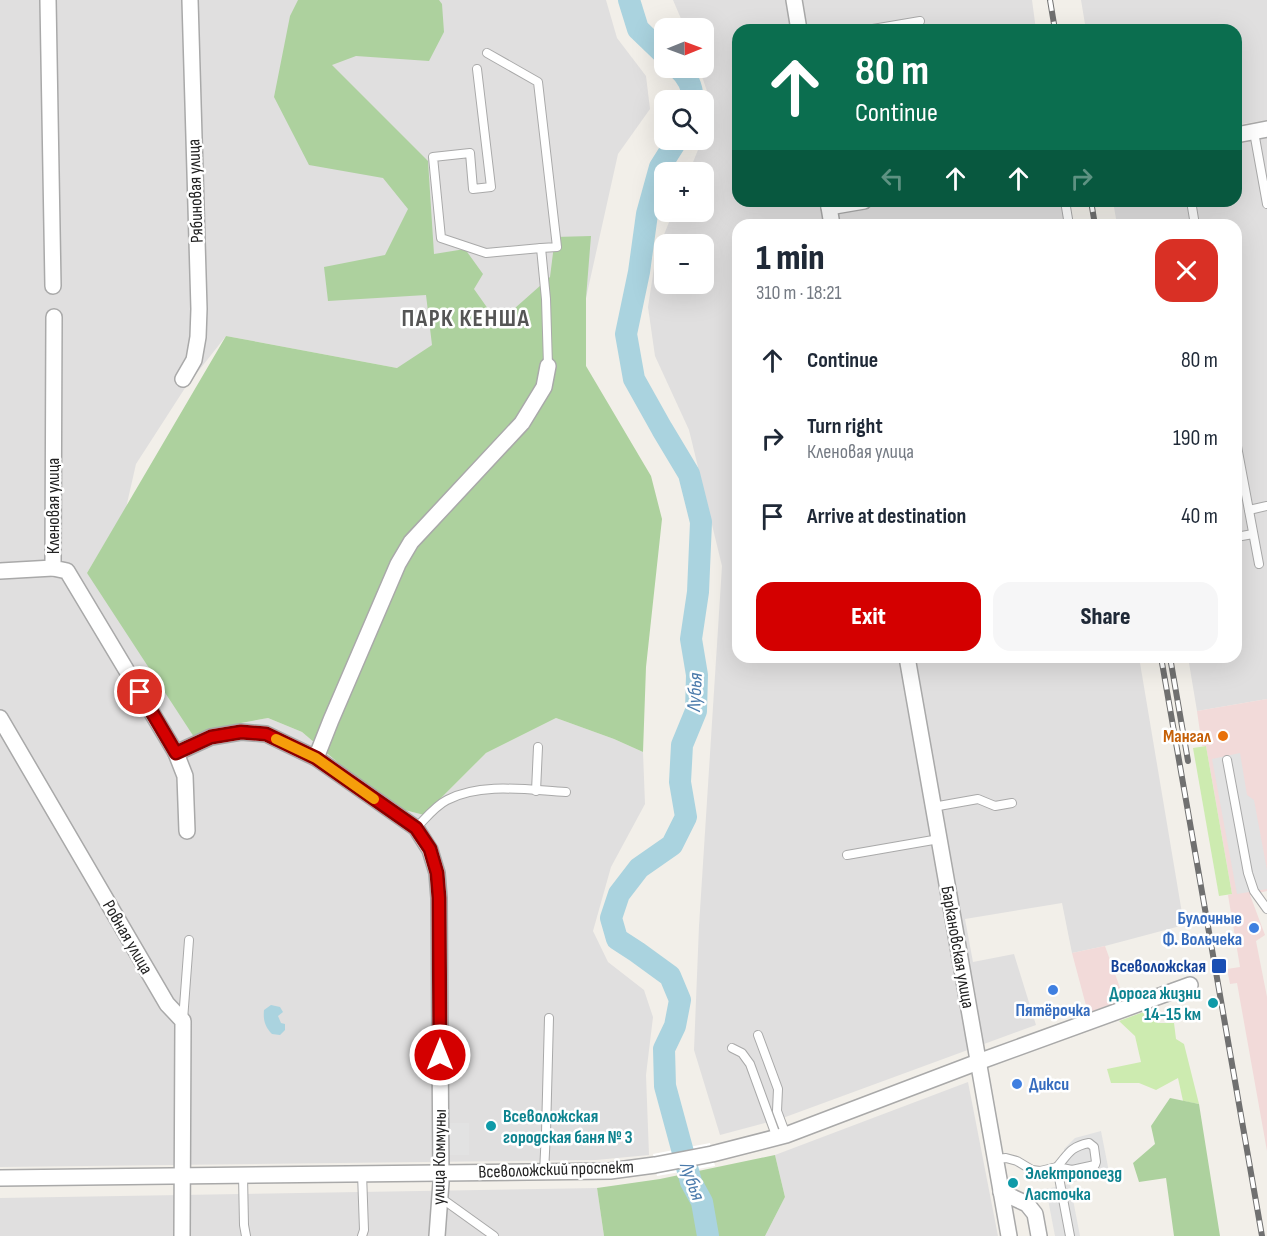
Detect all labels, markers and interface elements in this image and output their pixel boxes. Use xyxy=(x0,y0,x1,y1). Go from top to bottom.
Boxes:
north arrow xyxy=(654,18,714,78)
map controls xyxy=(654,18,714,294)
text: 80 m xyxy=(855,46,929,97)
icon: ahead xyxy=(756,48,834,126)
button: search xyxy=(654,90,714,150)
text: Continue xyxy=(855,97,938,129)
street label: Рябиновая улица xyxy=(183,139,208,243)
button: + xyxy=(654,162,714,222)
icon: left xyxy=(876,162,909,195)
icon: ahead xyxy=(939,162,972,195)
icon: ahead xyxy=(1002,162,1035,195)
icon: right xyxy=(1065,162,1098,195)
button: − xyxy=(654,234,714,294)
text: 1 min xyxy=(756,237,824,280)
button: close xyxy=(1155,239,1218,302)
text: 310 m · 18:21 xyxy=(756,281,842,305)
district label: ПАРК КЕНША xyxy=(402,304,530,333)
icon: ahead xyxy=(756,344,789,377)
text: Continue xyxy=(807,347,878,374)
text: 80 m xyxy=(1181,347,1218,374)
text: Turn right xyxy=(807,413,883,440)
icon: right xyxy=(756,422,789,455)
text: 190 m xyxy=(1173,425,1218,452)
text: Кленовая улица xyxy=(807,440,914,464)
street label: Кленовая улица xyxy=(43,458,64,554)
icon: arrive xyxy=(756,500,789,533)
text: Arrive at destination xyxy=(807,503,966,530)
text: 40 m xyxy=(1181,503,1218,530)
button: Exit xyxy=(756,582,981,651)
button: Share xyxy=(993,582,1218,651)
pin xyxy=(114,666,165,717)
water label: Лубья xyxy=(682,672,708,713)
icon: arrive xyxy=(123,675,156,708)
place label: Мангал xyxy=(1163,726,1212,747)
marker: Мангал xyxy=(1216,729,1230,743)
street label: Баркановская улица xyxy=(936,884,979,1010)
street label: Ровная улица xyxy=(98,896,157,978)
place label: Булочные Ф. Вольчека xyxy=(1162,908,1242,950)
marker: Булочные Ф. Вольчека xyxy=(1247,921,1261,935)
place label: Всеволожская xyxy=(1111,956,1206,977)
marker: Всеволожская xyxy=(1210,957,1228,975)
marker: Пятёрочка xyxy=(1046,983,1060,997)
place label: Дорога жизни 14-15 км xyxy=(1109,983,1201,1025)
marker: Дорога жизни 14-15 км xyxy=(1206,996,1220,1010)
place label: Пятёрочка xyxy=(1016,1000,1090,1021)
position arrow xyxy=(408,1023,472,1087)
place label: Дикси xyxy=(1029,1074,1069,1095)
marker: Дикси xyxy=(1010,1077,1024,1091)
place label: Всеволожская городская баня № 3 xyxy=(503,1106,633,1148)
street label: улица Коммуны xyxy=(428,1109,451,1205)
marker: Всеволожская городская баня № 3 xyxy=(484,1119,498,1133)
street label: Всеволожский проспект xyxy=(478,1156,634,1183)
water label: Лубья xyxy=(674,1158,710,1204)
place label: Электропоезд Ласточка xyxy=(1024,1163,1122,1205)
marker: Электропоезд Ласточка xyxy=(1006,1176,1020,1190)

